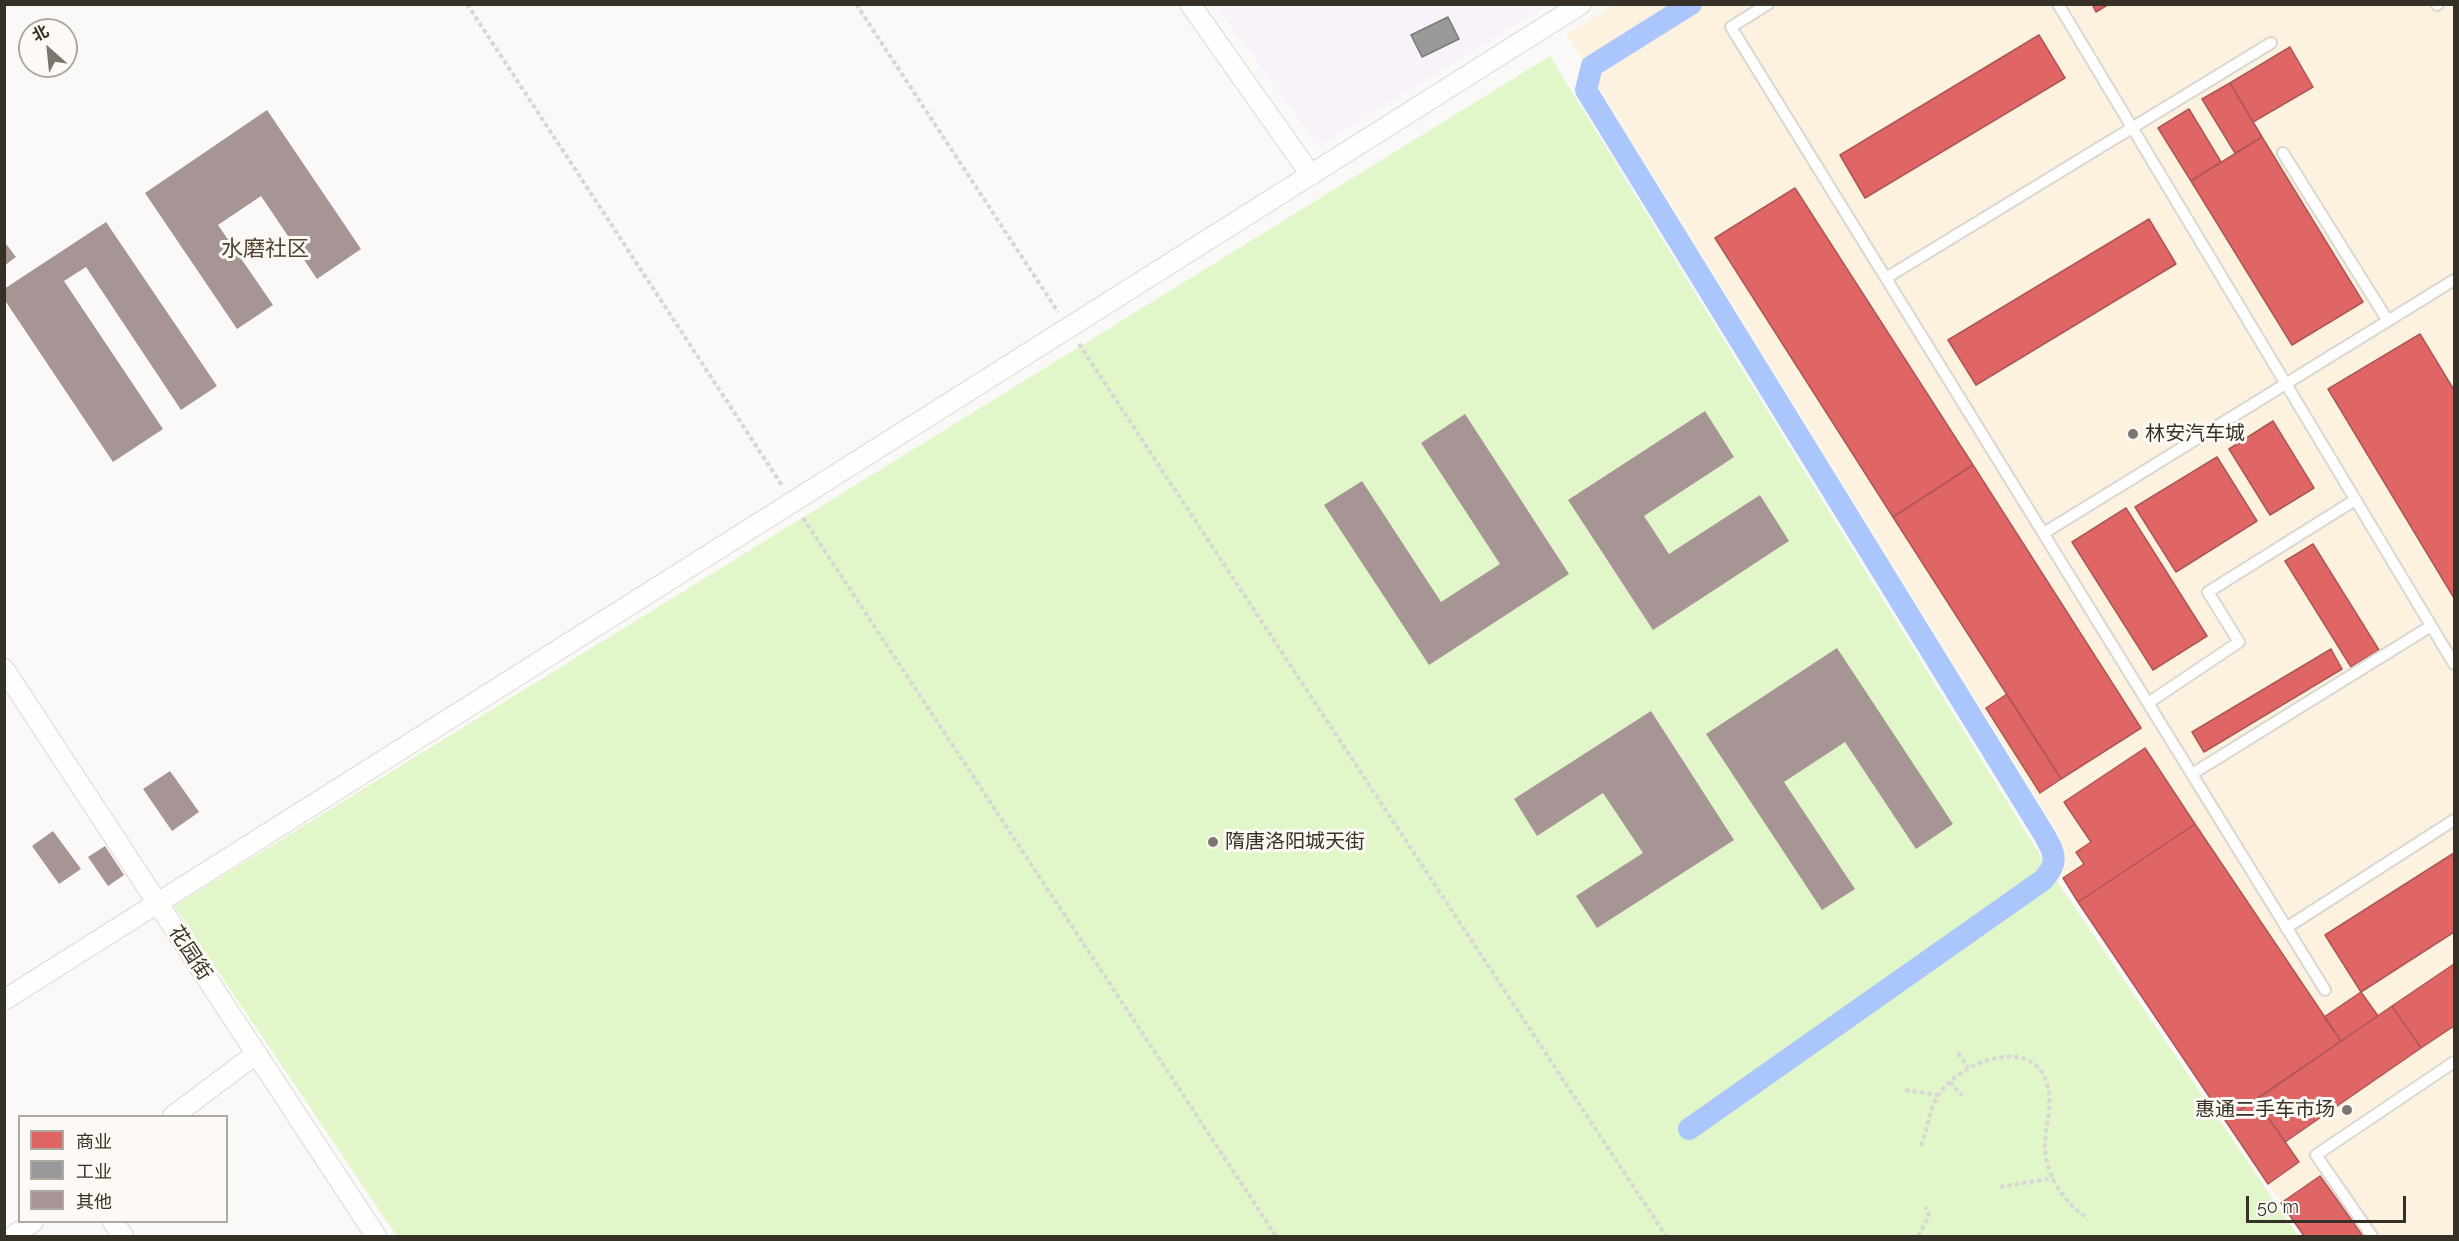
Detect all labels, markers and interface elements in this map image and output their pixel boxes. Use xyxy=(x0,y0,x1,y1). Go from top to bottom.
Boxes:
north arrow xyxy=(18,18,78,78)
text: 北 xyxy=(29,21,52,45)
district label: 水磨社区 xyxy=(221,236,309,262)
place label: 林安汽车城 xyxy=(2145,422,2245,446)
marker: 林安汽车城 xyxy=(2126,427,2140,441)
place label: 隋唐洛阳城天街 xyxy=(1225,830,1365,854)
marker: 隋唐洛阳城天街 xyxy=(1206,835,1220,849)
street label: 花园街 xyxy=(164,921,216,985)
place label: 惠通二手车市场 xyxy=(2195,1098,2335,1122)
marker: 惠通二手车市场 xyxy=(2340,1103,2354,1117)
legend xyxy=(18,1115,228,1223)
text: 商业 xyxy=(76,1131,112,1152)
text: 工业 xyxy=(76,1161,112,1182)
scale bar xyxy=(2249,1184,2410,1222)
text: 其他 xyxy=(76,1191,112,1212)
text: 50 m xyxy=(2257,1196,2299,1217)

